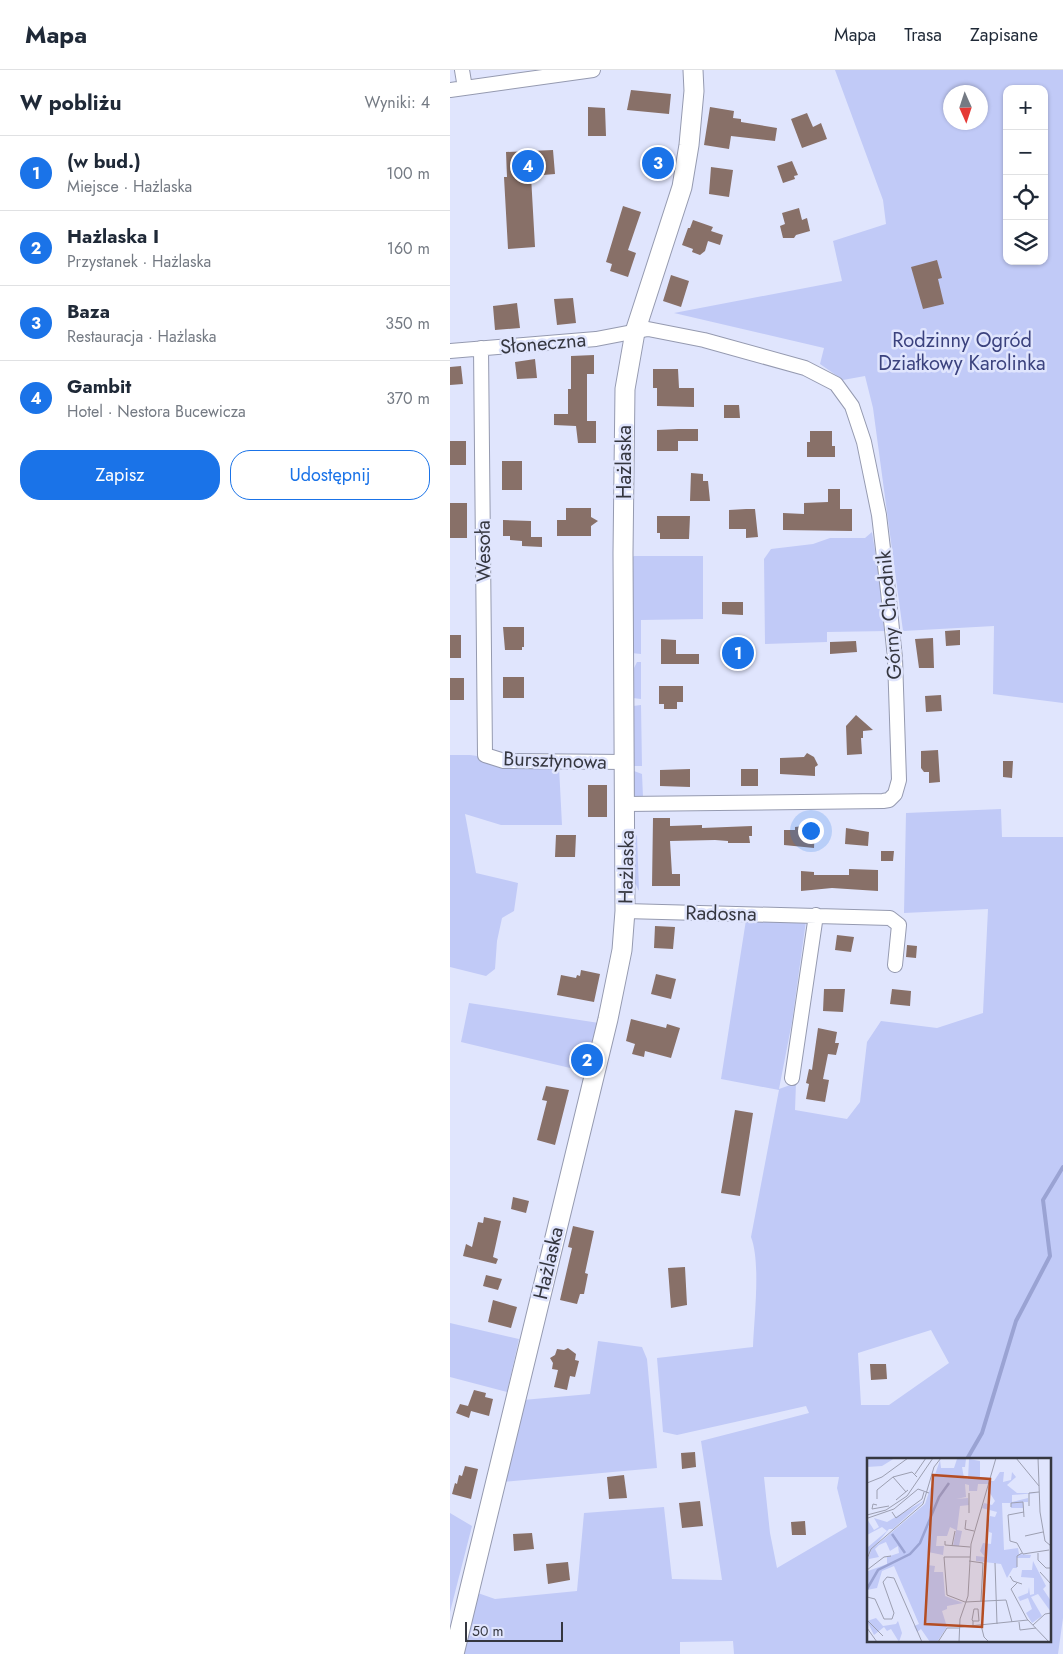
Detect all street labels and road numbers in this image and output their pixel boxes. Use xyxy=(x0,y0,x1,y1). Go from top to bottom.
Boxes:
street label: Słoneczna xyxy=(499,325,587,362)
street label: Hażlaska xyxy=(610,425,639,499)
street label: Wesoła xyxy=(468,520,499,582)
street label: Górny Chodnik xyxy=(869,549,910,681)
street label: Bursztynowa xyxy=(503,744,607,777)
street label: Hażlaska xyxy=(611,830,642,904)
street label: Radosna xyxy=(685,898,757,929)
street label: Hażlaska xyxy=(526,1224,571,1302)

